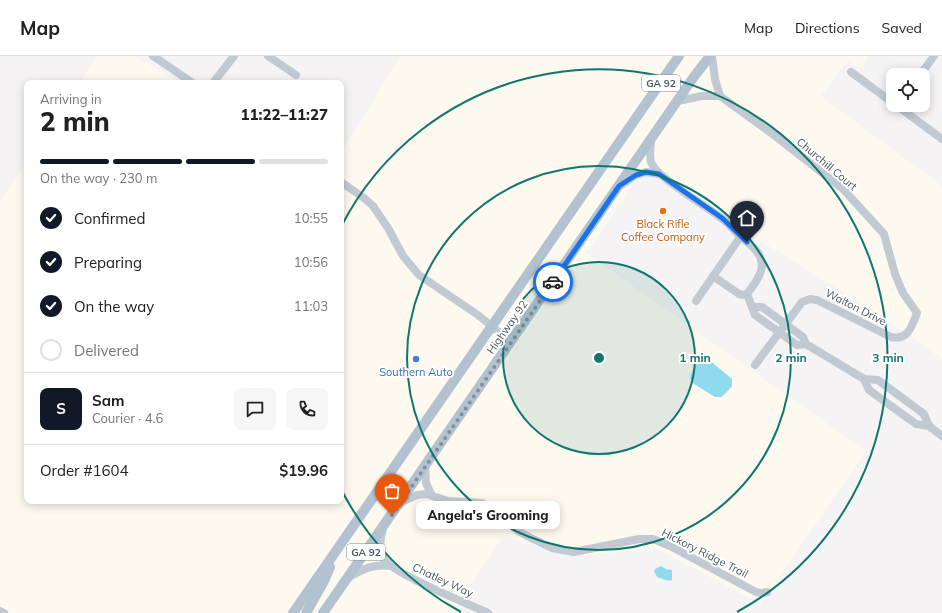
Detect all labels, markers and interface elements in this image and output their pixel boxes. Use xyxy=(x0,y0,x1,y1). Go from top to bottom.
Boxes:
text: Map xyxy=(20,16,60,40)
text: Map xyxy=(744,19,773,37)
text: Directions xyxy=(795,19,860,37)
text: Saved xyxy=(882,19,922,37)
map controls xyxy=(886,68,930,112)
button: locate xyxy=(886,68,930,112)
road number: GA 92 xyxy=(642,75,680,91)
text: Arriving in xyxy=(40,91,102,107)
text: 2 min xyxy=(40,105,110,138)
text: 11:22–11:27 xyxy=(241,105,328,124)
street label: Churchill Court xyxy=(794,135,860,193)
text: On the way · 230 m xyxy=(40,170,157,186)
pin xyxy=(730,201,764,242)
marker: Black Rifle Coffee Company xyxy=(658,206,668,216)
icon: check xyxy=(40,207,62,229)
icon: home xyxy=(736,207,758,229)
text: Confirmed xyxy=(74,209,145,228)
text: 10:55 xyxy=(294,210,328,226)
place label: Black Rifle Coffee Company xyxy=(621,217,705,244)
icon: check xyxy=(40,251,62,273)
text: Preparing xyxy=(74,253,142,272)
text: 10:56 xyxy=(294,254,328,270)
courier xyxy=(533,262,573,302)
icon: car xyxy=(542,271,564,293)
street label: Walton Drive xyxy=(823,286,889,328)
icon: check xyxy=(40,295,62,317)
text: On the way xyxy=(74,297,154,316)
street label: Highway 92 xyxy=(483,297,531,356)
text: 11:03 xyxy=(294,298,328,314)
text: Delivered xyxy=(74,341,139,360)
text: 1 min xyxy=(679,350,711,365)
text: 2 min xyxy=(775,350,807,365)
text: 3 min xyxy=(872,350,904,365)
centre of rings xyxy=(592,351,606,365)
marker: Southern Auto xyxy=(411,354,421,364)
place label: Southern Auto xyxy=(379,365,453,379)
button: chat xyxy=(234,388,276,430)
button: phone xyxy=(286,388,328,430)
text: Sam xyxy=(92,391,124,410)
text: S xyxy=(56,399,66,418)
text: Courier · 4.6 xyxy=(92,410,163,426)
text: Order #1604 xyxy=(40,461,128,480)
text: $19.96 xyxy=(279,461,328,480)
pin xyxy=(375,474,409,515)
icon: bag xyxy=(381,480,403,502)
callout: Angela's Grooming xyxy=(416,501,560,529)
text: Angela's Grooming xyxy=(428,507,548,523)
street label: Hickory Ridge Trail xyxy=(659,525,751,581)
road number: GA 92 xyxy=(347,544,385,560)
street label: Chatley Way xyxy=(410,560,476,600)

